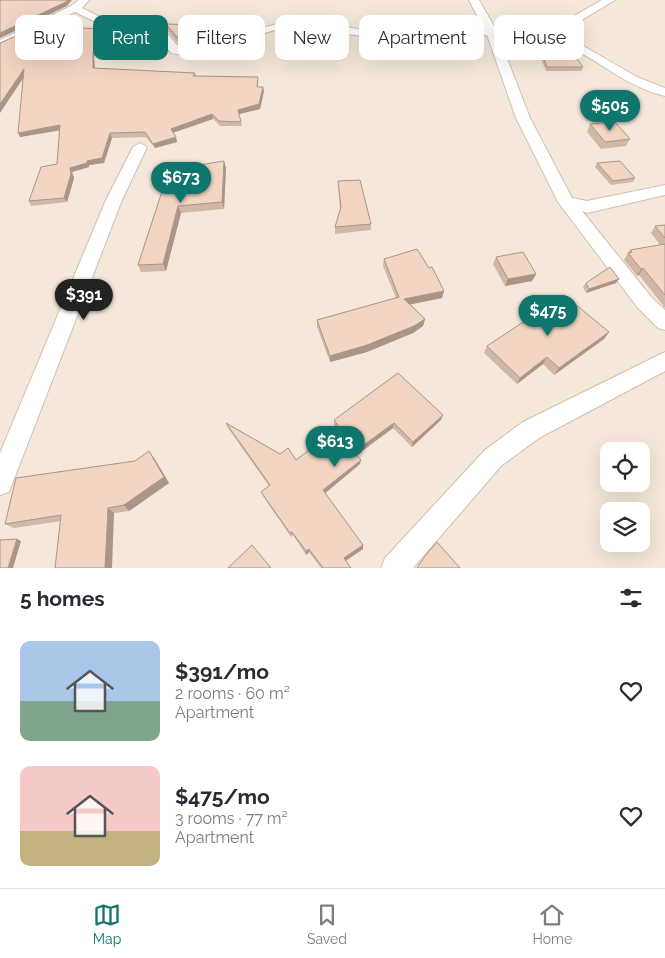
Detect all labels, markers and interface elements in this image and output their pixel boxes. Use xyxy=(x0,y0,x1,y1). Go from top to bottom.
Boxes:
chip: Buy xyxy=(15,15,83,60)
chip: Rent xyxy=(93,15,168,60)
chip: Filters xyxy=(178,15,265,60)
chip: New xyxy=(275,15,349,60)
chip: Apartment xyxy=(359,15,484,60)
chip: House xyxy=(494,15,584,60)
pin: $505 xyxy=(580,90,640,132)
text: $505 xyxy=(591,96,629,115)
pin: $673 xyxy=(151,162,211,204)
text: $673 xyxy=(162,168,200,187)
pin: $391 xyxy=(54,278,114,321)
text: $391 xyxy=(66,285,102,304)
pin: $475 xyxy=(518,294,578,337)
text: $475 xyxy=(530,301,566,320)
pin: $613 xyxy=(305,426,365,468)
text: $613 xyxy=(317,432,353,451)
map controls xyxy=(600,442,650,552)
button: locate xyxy=(600,442,650,492)
button: layers xyxy=(600,502,650,552)
icon: filters xyxy=(617,584,645,612)
text: 5 homes xyxy=(20,586,105,611)
text: $391/mo xyxy=(175,659,269,684)
icon: home xyxy=(60,661,120,721)
icon: heart xyxy=(617,677,645,705)
text: 2 rooms · 60 m² xyxy=(175,684,290,703)
text: Apartment xyxy=(175,703,254,722)
text: $475/mo xyxy=(175,784,270,809)
icon: home xyxy=(60,786,120,846)
icon: heart xyxy=(617,802,645,830)
text: 3 rooms · 77 m² xyxy=(175,809,288,828)
text: Apartment xyxy=(175,828,254,847)
tab: Map xyxy=(93,901,121,947)
tab: Saved xyxy=(307,901,347,947)
tab: Home xyxy=(533,901,572,947)

